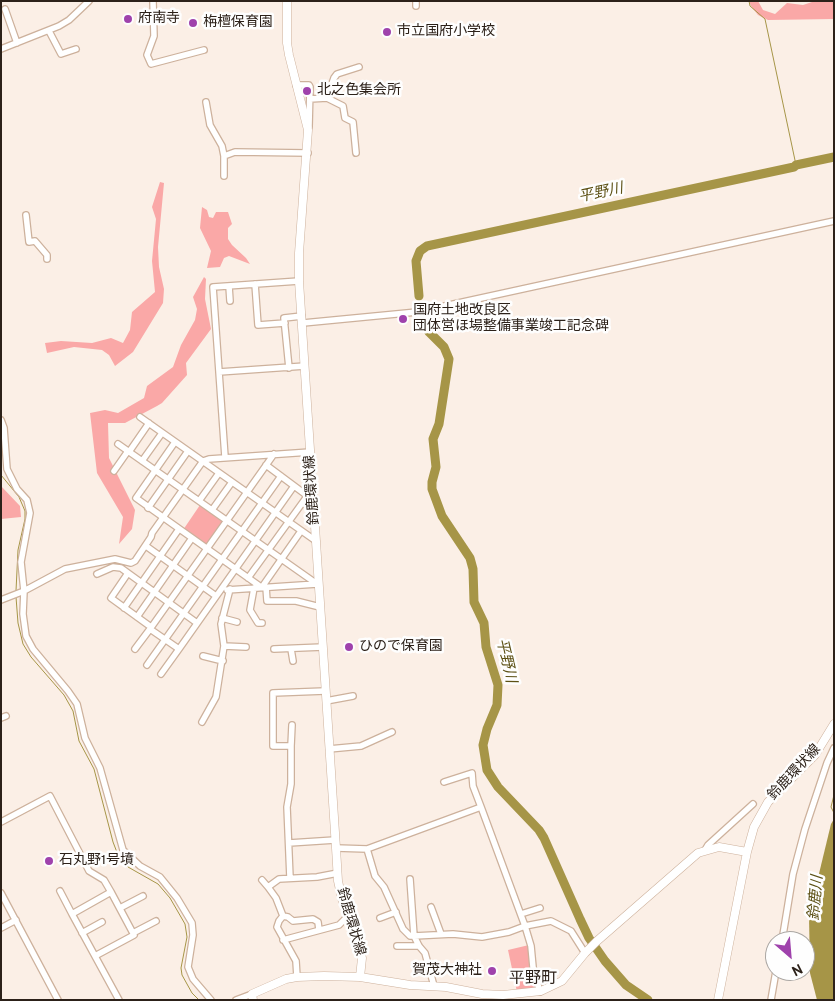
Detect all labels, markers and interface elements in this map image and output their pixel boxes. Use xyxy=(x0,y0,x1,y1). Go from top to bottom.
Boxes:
place label: 府南寺 xyxy=(138,11,180,27)
marker: 府南寺 xyxy=(122,13,134,25)
place label: 栴檀保育園 xyxy=(203,15,273,31)
marker: 栴檀保育園 xyxy=(187,17,199,29)
place label: 市立国府小学校 xyxy=(397,24,495,40)
marker: 市立国府小学校 xyxy=(381,26,393,38)
place label: 北之色集会所 xyxy=(317,83,401,99)
marker: 北之色集会所 xyxy=(301,85,313,97)
water label: 平野川 xyxy=(577,181,625,207)
place label: 国府土地改良区 団体営ほ場整備事業竣工記念碑 xyxy=(413,303,609,336)
marker: 国府土地改良区 団体営ほ場整備事業竣工記念碑 xyxy=(397,313,409,325)
street label: 鈴鹿環状線 xyxy=(302,454,324,526)
water label: 平野川 xyxy=(491,637,519,685)
place label: ひので保育園 xyxy=(359,639,443,655)
marker: ひので保育園 xyxy=(343,641,355,653)
street label: 鈴鹿環状線 xyxy=(765,742,825,804)
place label: 石丸野1号墳 xyxy=(59,853,134,869)
marker: 石丸野1号墳 xyxy=(43,855,55,867)
water label: 鈴鹿川 xyxy=(806,875,828,921)
street label: 鈴鹿環状線 xyxy=(332,886,368,958)
north arrow xyxy=(765,931,815,981)
text: N xyxy=(788,959,805,979)
place label: 賀茂大神社 xyxy=(412,963,482,979)
marker: 賀茂大神社 xyxy=(486,965,498,977)
district label: 平野町 xyxy=(509,970,557,990)

